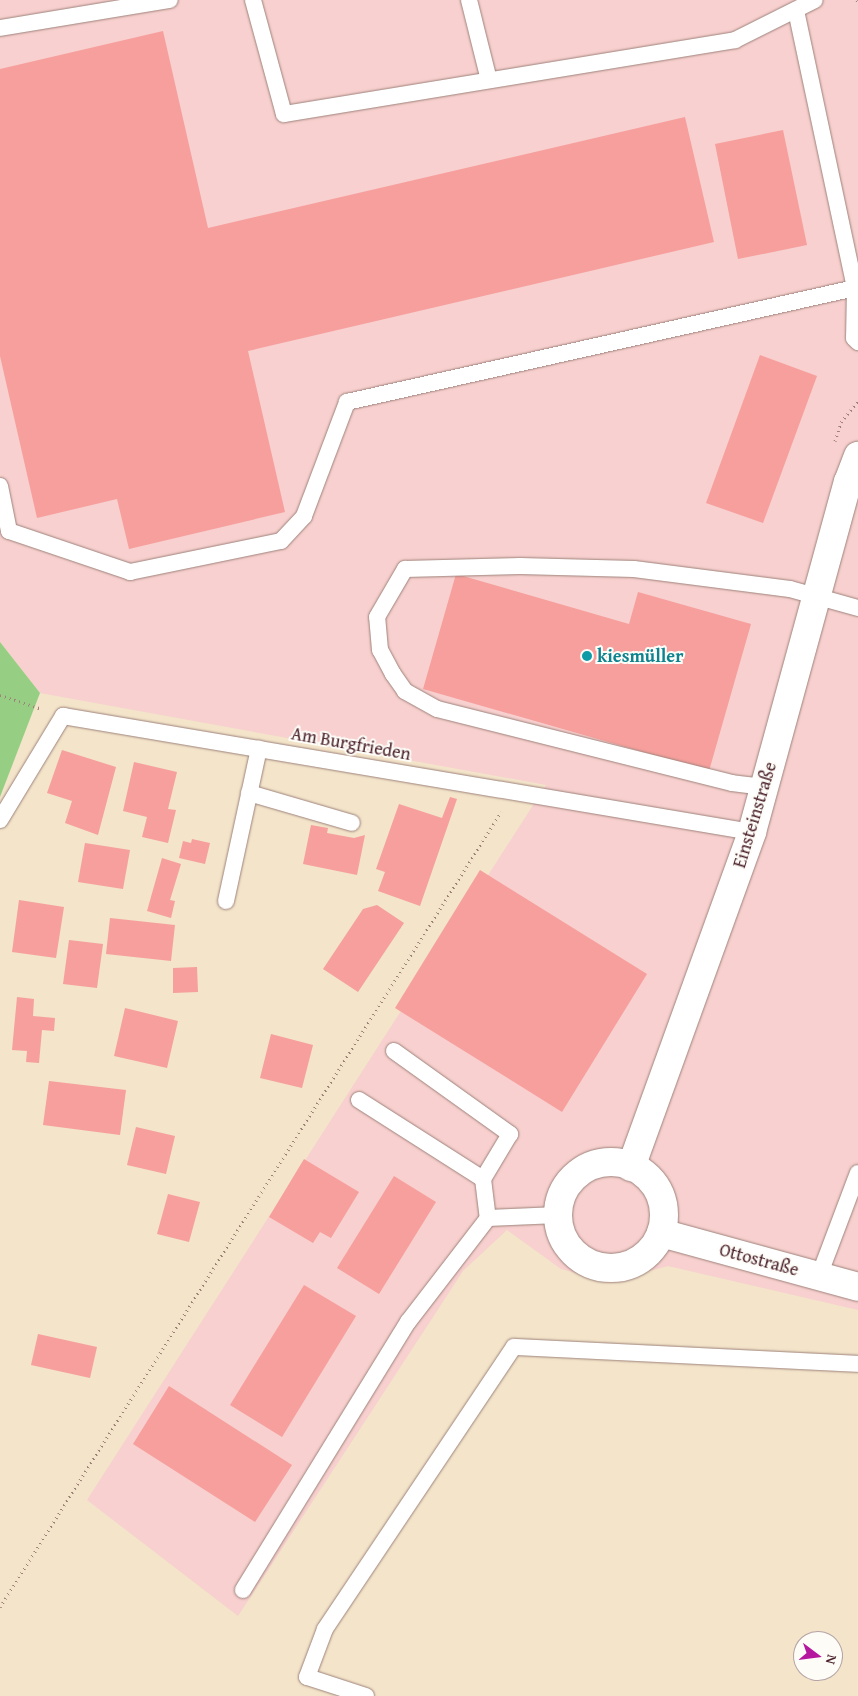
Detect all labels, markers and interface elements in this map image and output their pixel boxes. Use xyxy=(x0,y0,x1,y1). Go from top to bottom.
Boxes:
place label: kiesmüller xyxy=(597,645,683,667)
marker: kiesmüller xyxy=(581,650,593,662)
street label: Am Burgfrieden xyxy=(290,723,412,765)
street label: Einsteinstraße xyxy=(729,759,781,871)
street label: Ottostraße xyxy=(717,1239,801,1281)
north arrow xyxy=(793,1631,843,1681)
text: N xyxy=(821,1653,842,1667)

